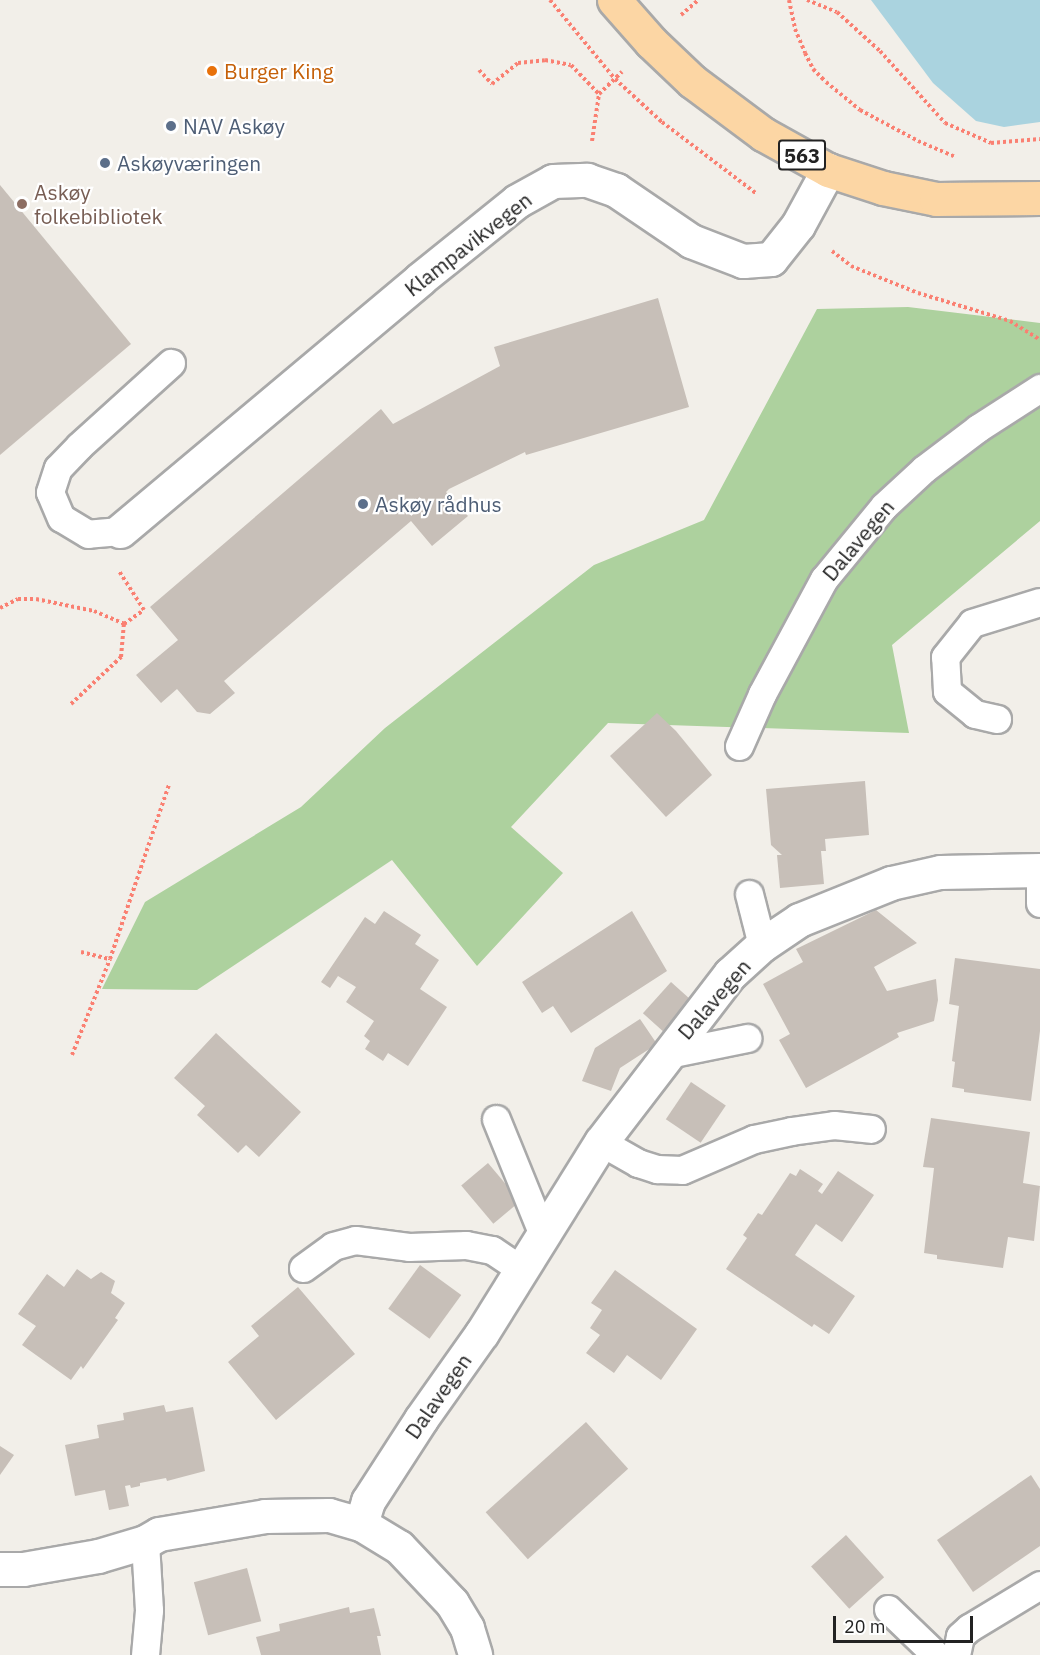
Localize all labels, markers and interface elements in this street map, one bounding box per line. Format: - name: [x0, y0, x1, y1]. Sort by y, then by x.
- place label: Burger King: [224, 58, 334, 84]
- marker: Burger King: [205, 64, 219, 78]
- place label: NAV Askøy: [183, 113, 285, 139]
- marker: NAV Askøy: [164, 119, 178, 133]
- road number: 563: [778, 138, 826, 172]
- place label: Askøyværingen: [117, 150, 261, 176]
- marker: Askøyværingen: [98, 156, 112, 170]
- place label: Askøy folkebibliotek: [34, 179, 163, 229]
- street label: Klampavikvegen: [399, 187, 537, 301]
- marker: Askøy folkebibliotek: [15, 197, 29, 211]
- place label: Askøy rådhus: [375, 491, 502, 517]
- street label: Dalavegen: [817, 494, 899, 586]
- marker: Askøy rådhus: [356, 497, 370, 511]
- street label: Dalavegen: [672, 954, 756, 1044]
- street label: Dalavegen: [400, 1349, 476, 1443]
- scale bar: [836, 1604, 976, 1642]
- text: 20 m: [844, 1615, 886, 1638]

